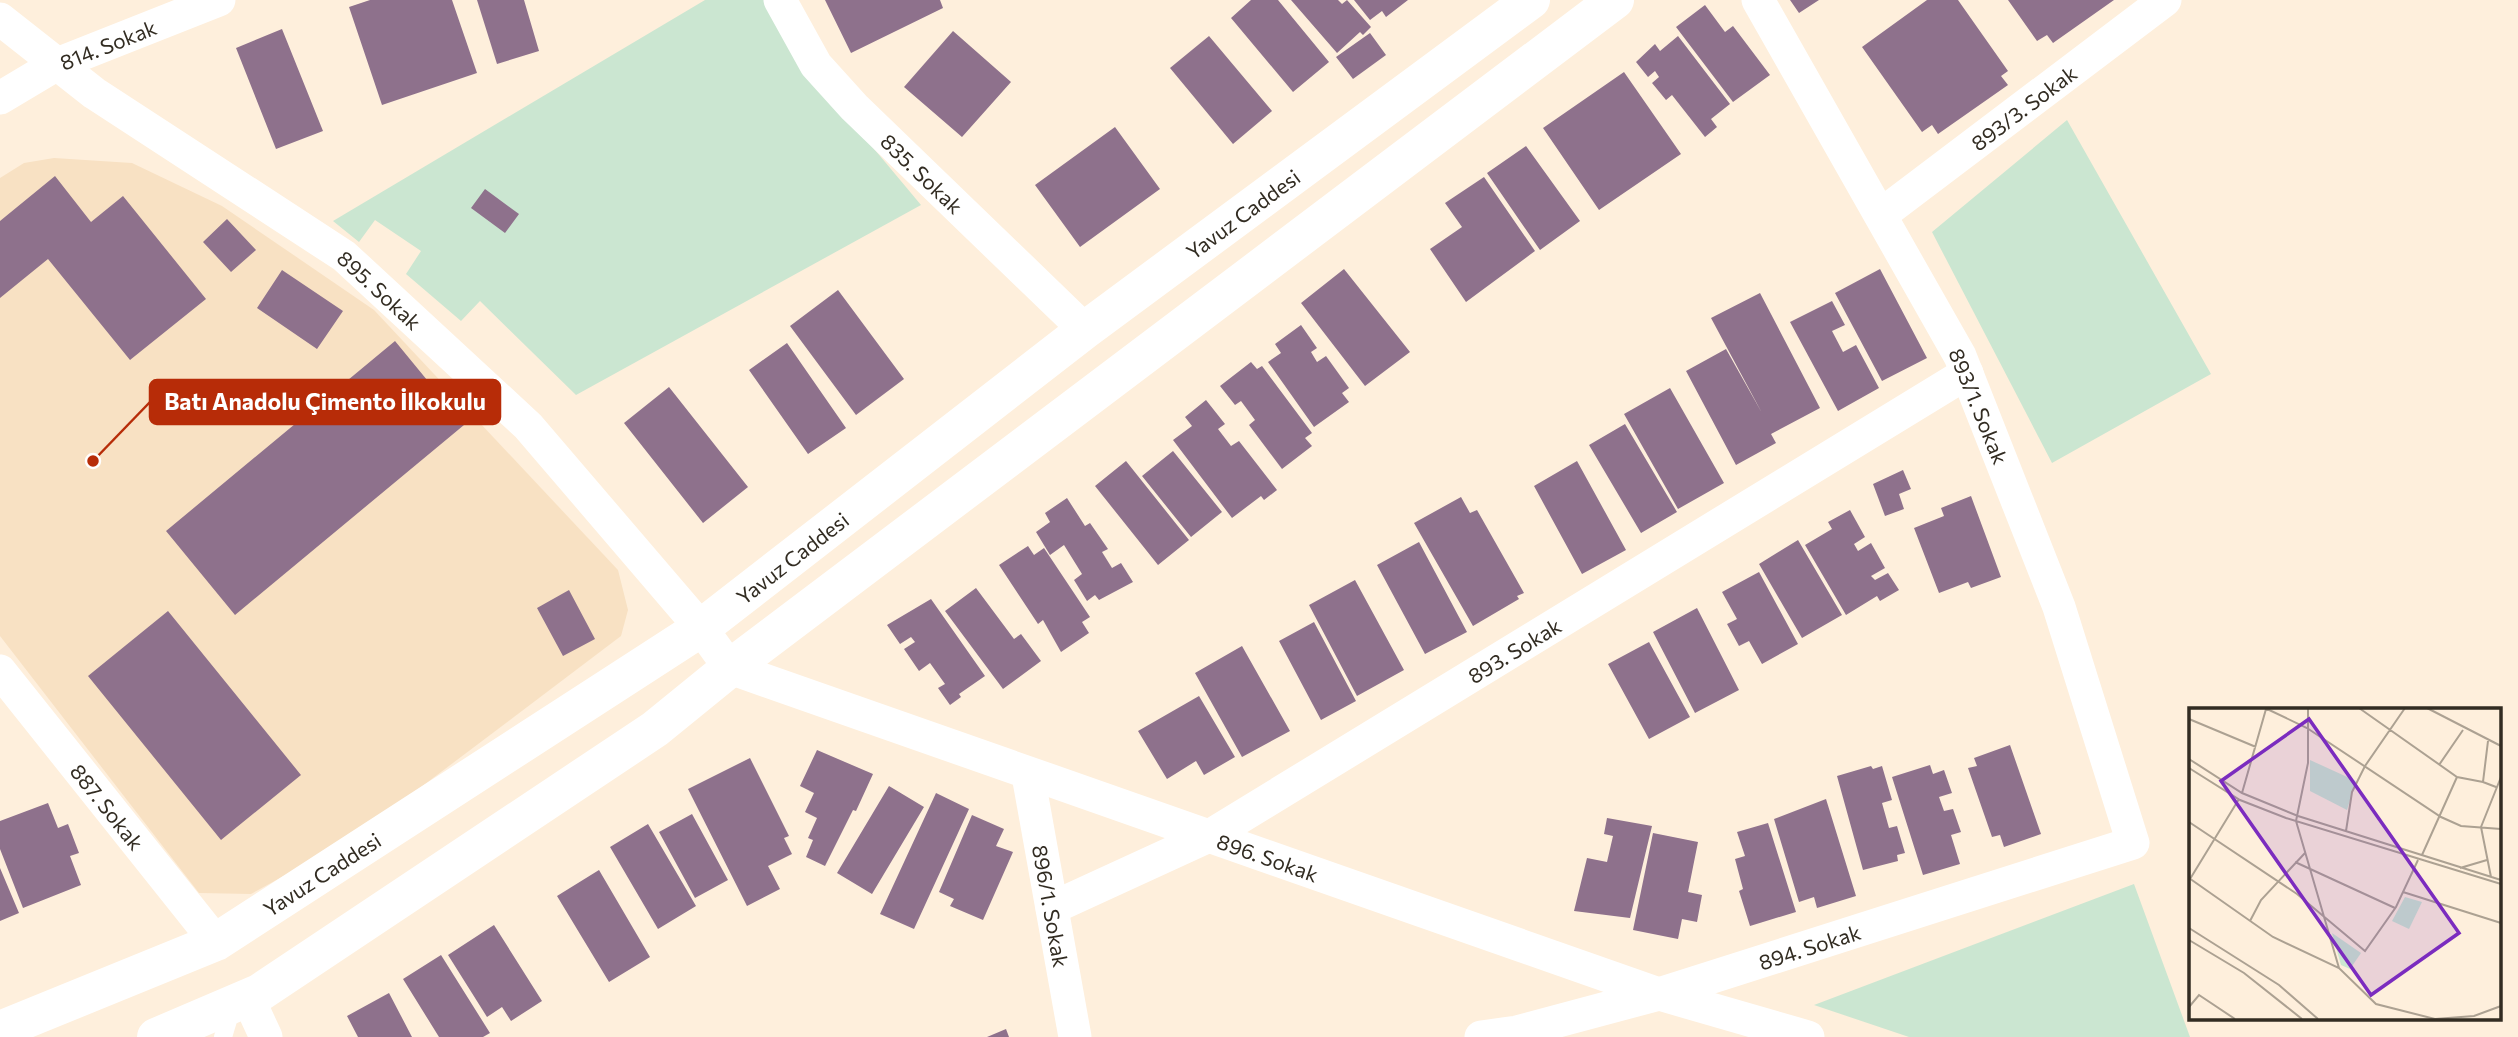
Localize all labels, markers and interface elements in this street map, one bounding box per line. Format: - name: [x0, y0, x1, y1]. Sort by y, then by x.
- street label: 814. Sokak: [56, 14, 160, 74]
- street label: 893/3. Sokak: [1966, 59, 2081, 155]
- street label: 835. Sokak: [876, 128, 968, 218]
- street label: Yavuz Caddesi: [1181, 163, 1304, 264]
- street label: 895. Sokak: [333, 244, 427, 334]
- street label: 893/1. Sokak: [1944, 344, 2014, 468]
- callout: Batı Anadolu Çimento İlkokulu: [150, 380, 500, 424]
- text: Batı Anadolu Çimento İlkokulu: [164, 387, 486, 415]
- street label: Yavuz Caddesi: [731, 506, 853, 609]
- street label: 893. Sokak: [1463, 612, 1565, 688]
- inset map: [2189, 708, 2500, 1020]
- street label: 887. Sokak: [66, 758, 150, 854]
- street label: Yavuz Caddesi: [258, 826, 385, 921]
- street label: 896. Sokak: [1214, 827, 1322, 886]
- street label: 896/1. Sokak: [1028, 843, 1075, 969]
- street label: 894. Sokak: [1755, 918, 1863, 974]

